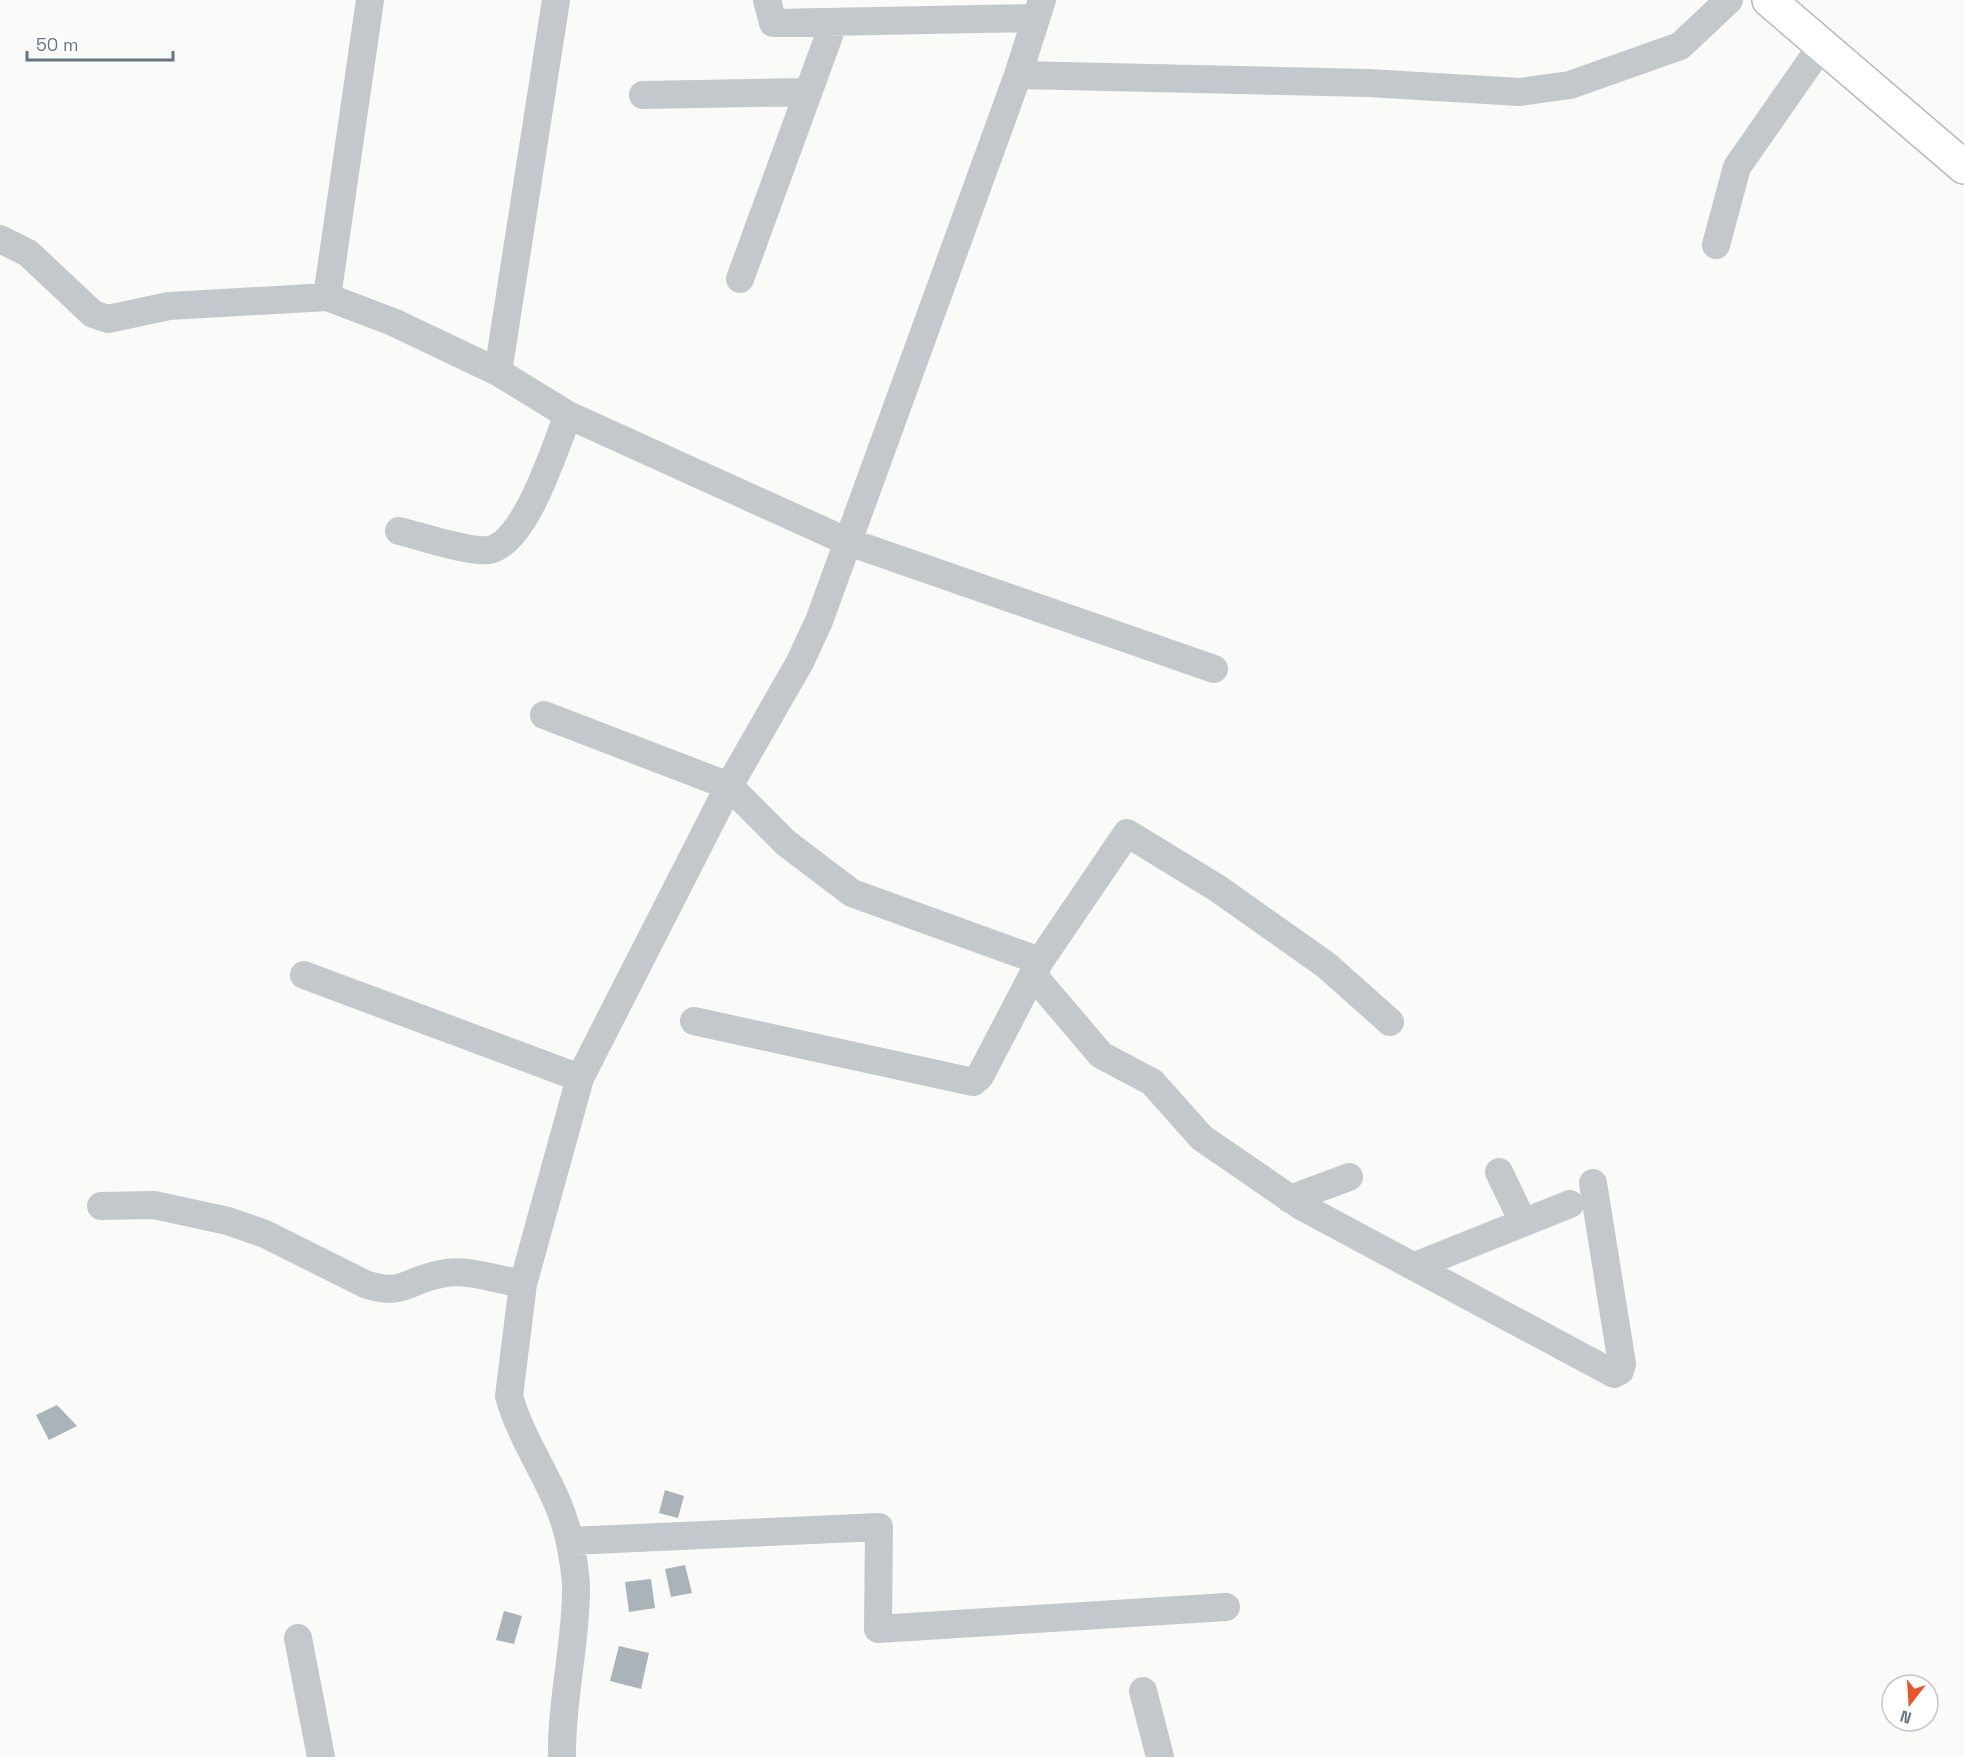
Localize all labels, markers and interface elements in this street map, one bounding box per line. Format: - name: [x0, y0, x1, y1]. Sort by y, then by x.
- scale bar: [27, 24, 172, 62]
- text: 50 m: [36, 33, 78, 56]
- north arrow: [1880, 1673, 1940, 1733]
- text: N: [1898, 1705, 1914, 1728]

